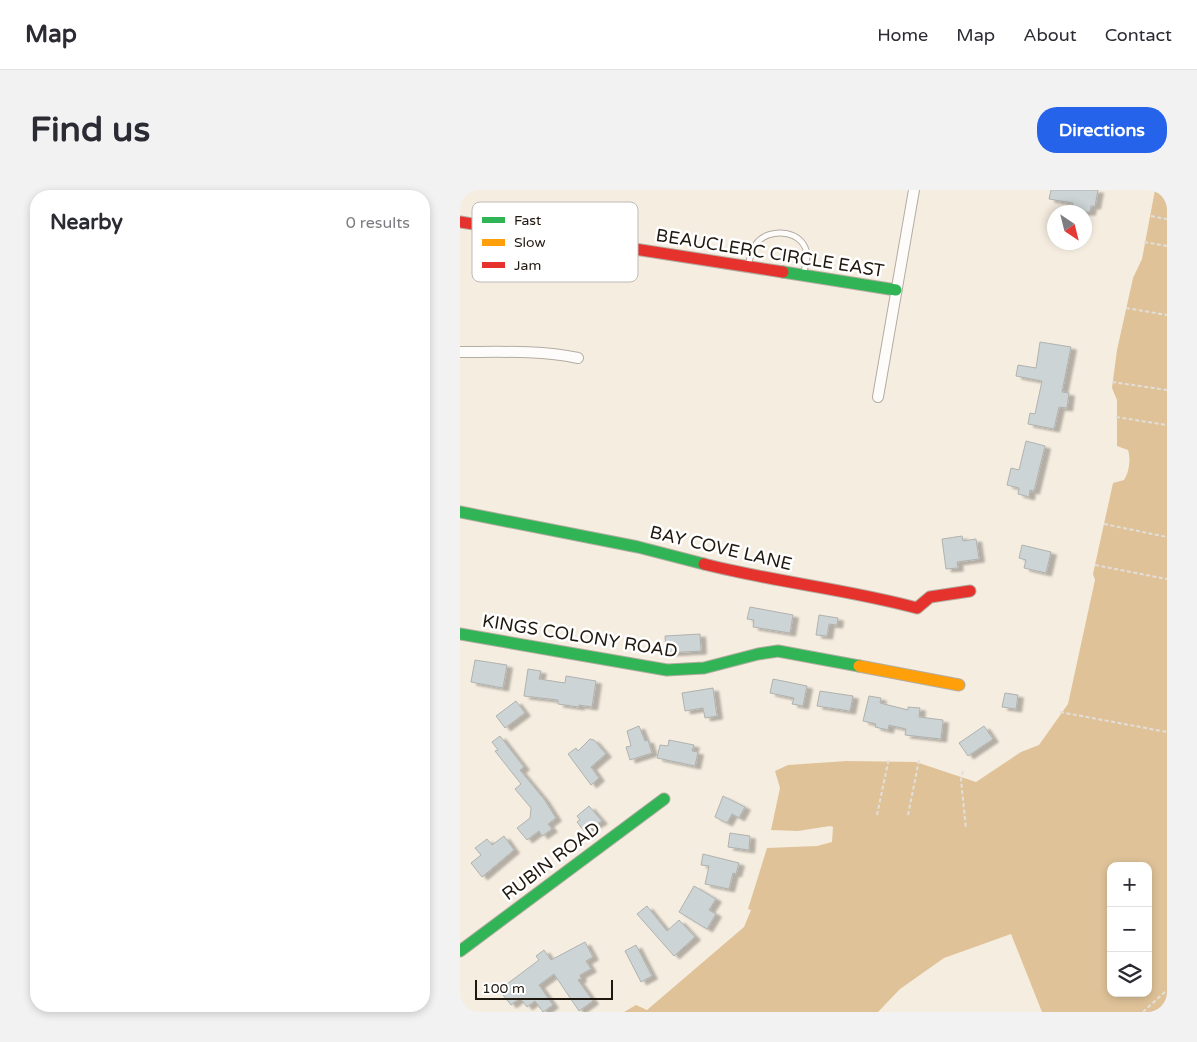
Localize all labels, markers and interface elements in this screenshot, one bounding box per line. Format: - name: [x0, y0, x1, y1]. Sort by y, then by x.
- text: Map: [25, 20, 77, 49]
- text: Home: [877, 24, 928, 46]
- text: Map: [956, 24, 995, 46]
- text: About: [1023, 24, 1077, 46]
- text: Contact: [1105, 24, 1172, 46]
- button: Directions: [1037, 107, 1167, 153]
- text: Find us: [30, 109, 150, 151]
- legend: [472, 202, 638, 282]
- north arrow: [1047, 205, 1092, 250]
- text: Nearby: [50, 210, 123, 235]
- text: Fast: [514, 212, 542, 229]
- text: 0 results: [346, 213, 410, 233]
- street label: BEAUCLERC CIRCLE EAST: [654, 224, 886, 282]
- text: Slow: [514, 234, 546, 251]
- text: Jam: [514, 257, 541, 274]
- street label: BAY COVE LANE: [648, 521, 794, 575]
- street label: KINGS COLONY ROAD: [481, 610, 679, 662]
- street label: RUBIN ROAD: [498, 817, 604, 905]
- map controls: [1107, 862, 1152, 997]
- button: +: [1107, 862, 1152, 907]
- button: −: [1107, 907, 1152, 952]
- button: layers: [1107, 952, 1152, 997]
- scale bar: [475, 977, 612, 1000]
- text: 100 m: [482, 980, 525, 997]

